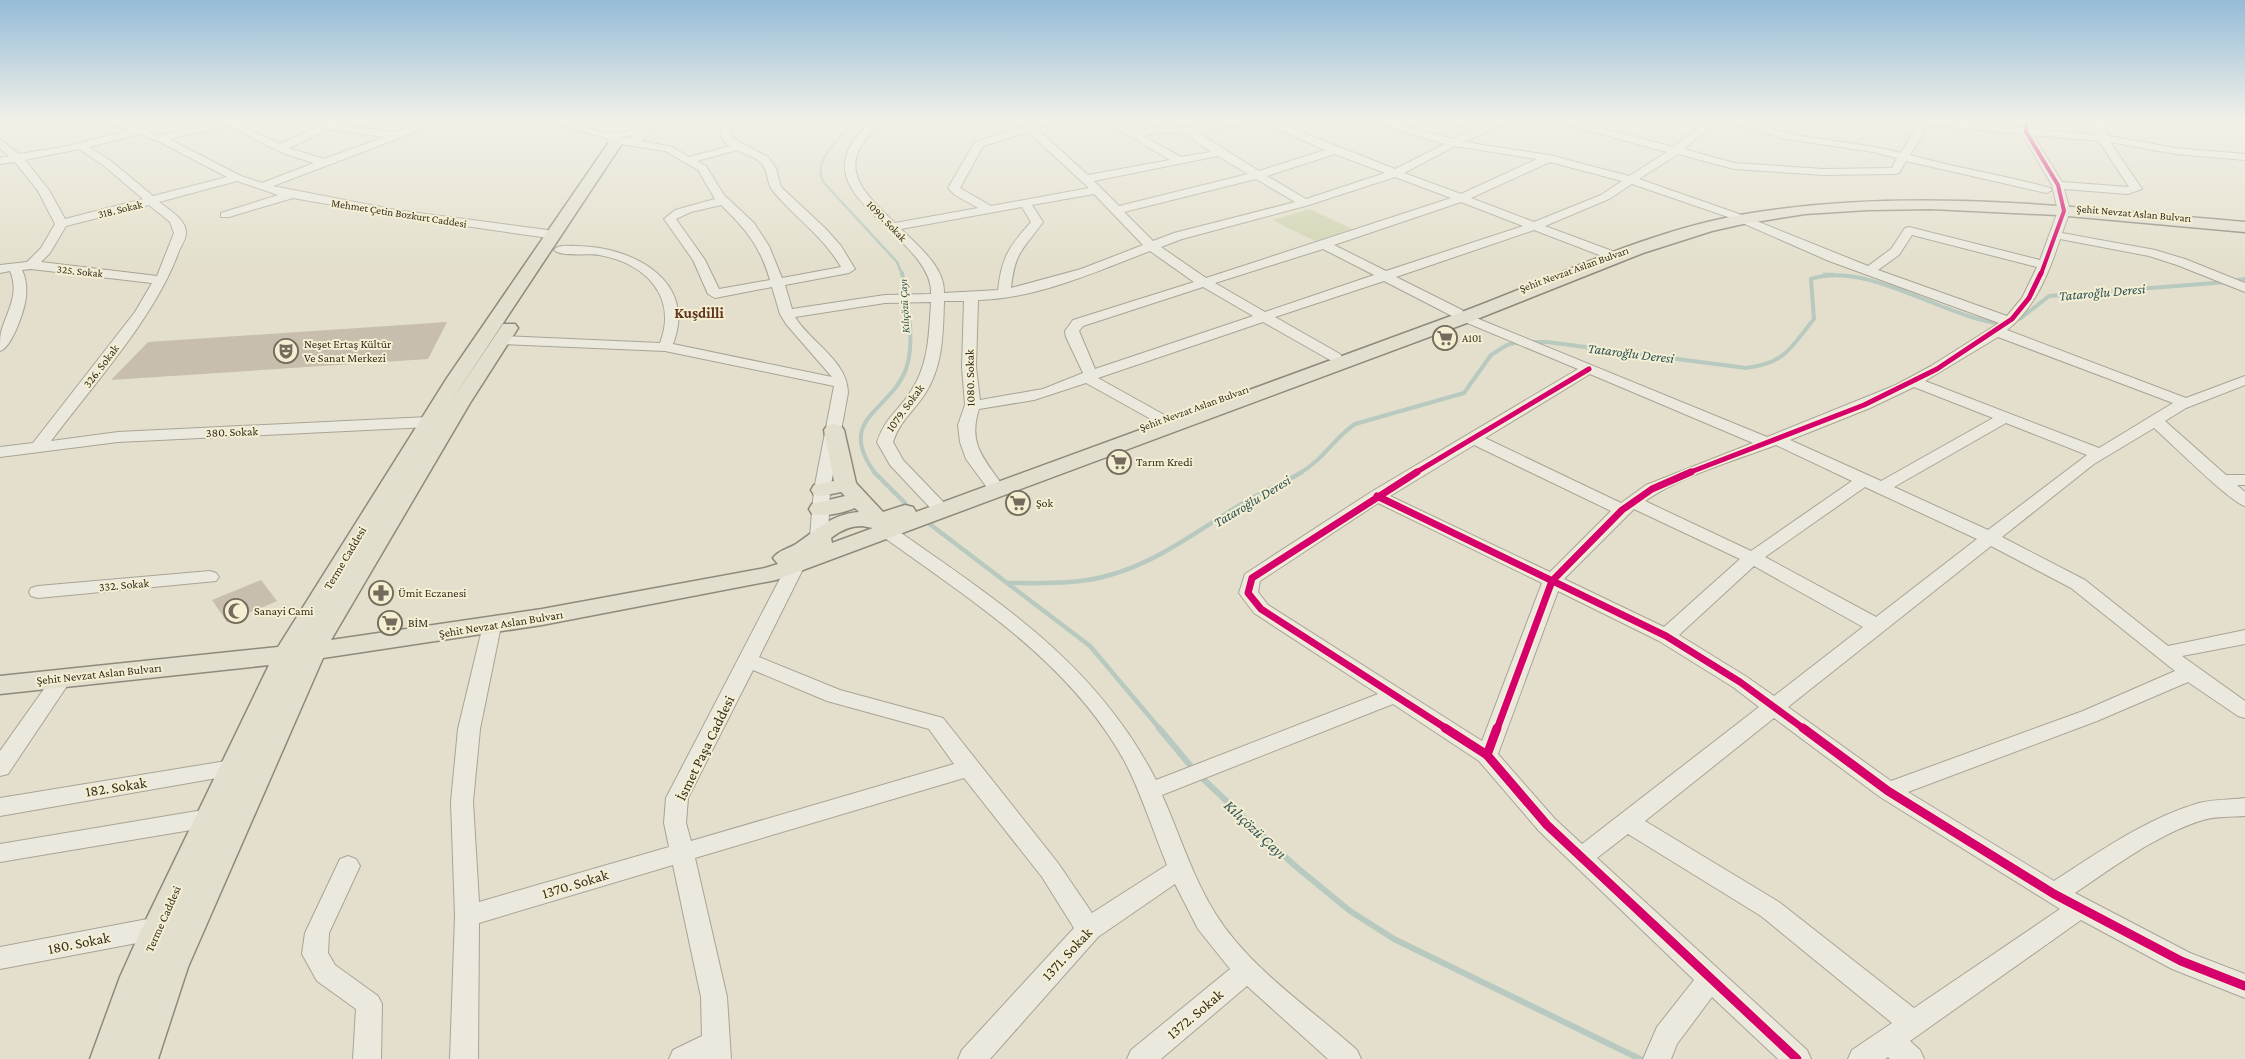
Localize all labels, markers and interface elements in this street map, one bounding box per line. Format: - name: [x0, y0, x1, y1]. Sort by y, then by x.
- street label: Mehmet Çetin Bozkurt Caddesi: [330, 196, 468, 231]
- street label: 318. Sokak: [97, 198, 144, 220]
- street label: 1090. Sokak: [865, 198, 910, 244]
- street label: Şehit Nevzat Aslan Bulvarı: [2076, 202, 2192, 225]
- street label: Şehit Nevzat Aslan Bulvarı: [1518, 244, 1631, 295]
- street label: 325. Sokak: [56, 263, 104, 279]
- water label: Kılıçözü Çayı: [897, 279, 912, 333]
- water label: Tataroğlu Deresi: [2058, 280, 2146, 304]
- district label: Kuşdilli: [674, 305, 724, 321]
- supermarket icon: A101: [1432, 325, 1458, 351]
- place label: A101: [1462, 332, 1482, 344]
- place label: Neşet Ertaş Kültür Ve Sanat Merkezi: [304, 337, 392, 365]
- theatre icon: Neşet Ertaş Kültür Ve Sanat Merkezi: [273, 338, 299, 364]
- water label: Tataroğlu Deresi: [1587, 340, 1675, 366]
- street label: 326. Sokak: [80, 341, 122, 391]
- street label: 1080. Sokak: [962, 349, 977, 407]
- street label: 1079. Sokak: [883, 381, 927, 434]
- street label: Şehit Nevzat Aslan Bulvarı: [1138, 383, 1251, 434]
- street label: 380. Sokak: [206, 424, 259, 440]
- supermarket icon: Tarım Kredi: [1106, 449, 1132, 475]
- place label: Tarım Kredi: [1136, 455, 1193, 469]
- water label: Tataroğlu Deresi: [1211, 472, 1294, 530]
- supermarket icon: Şok: [1005, 490, 1031, 516]
- place label: Şok: [1036, 496, 1054, 510]
- street label: Terme Caddesi: [321, 524, 369, 592]
- street label: 332. Sokak: [98, 576, 150, 594]
- pharmacy icon: Ümit Eczanesi: [368, 580, 394, 606]
- place label: Ümit Eczanesi: [398, 586, 467, 600]
- mosque icon: Sanayi Cami: [223, 598, 249, 624]
- place label: Sanayi Cami: [254, 604, 313, 618]
- street label: Şehit Nevzat Aslan Bulvarı: [438, 607, 564, 641]
- supermarket icon: BİM: [377, 610, 403, 636]
- place label: BİM: [408, 616, 428, 630]
- street label: Şehit Nevzat Aslan Bulvarı: [36, 660, 162, 688]
- street label: İsmet Paşa Caddesi: [673, 693, 738, 803]
- street label: 182. Sokak: [84, 774, 149, 800]
- water label: Kılıçözü Çayı: [1220, 796, 1290, 863]
- street label: 1370. Sokak: [540, 866, 611, 902]
- street label: Terme Caddesi: [142, 884, 184, 954]
- street label: 1371. Sokak: [1039, 924, 1096, 983]
- street label: 180. Sokak: [47, 929, 112, 957]
- street label: 1372. Sokak: [1164, 986, 1227, 1042]

